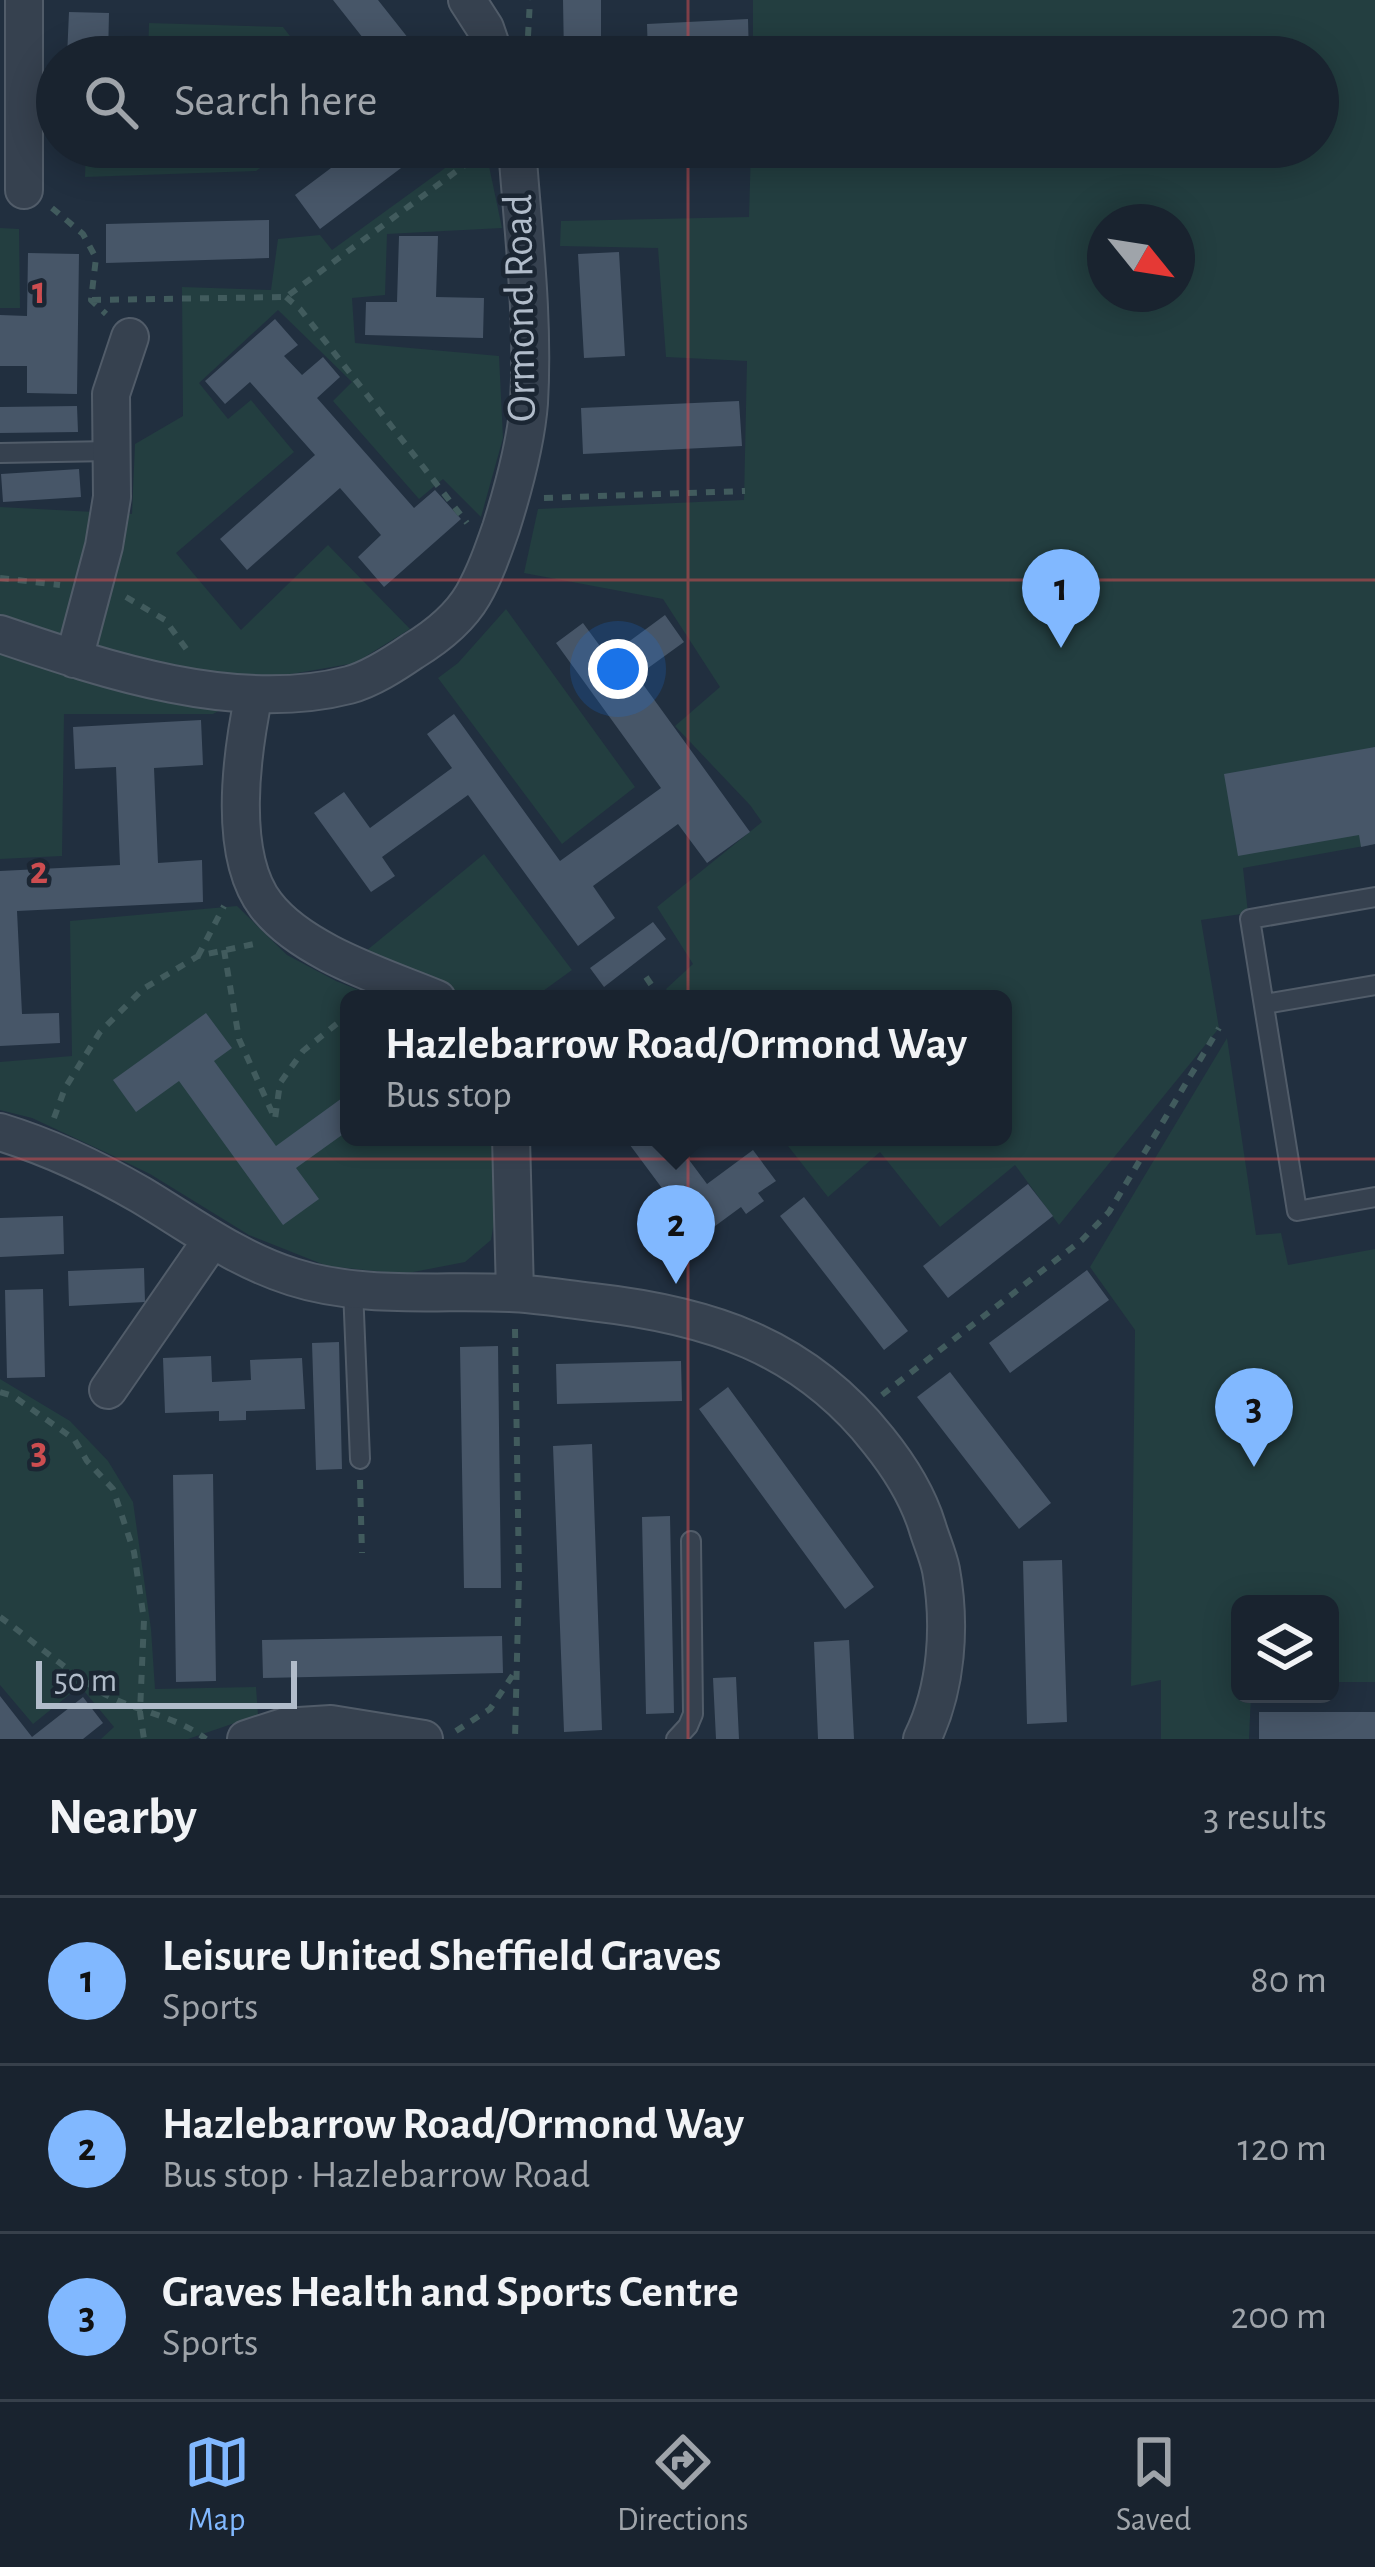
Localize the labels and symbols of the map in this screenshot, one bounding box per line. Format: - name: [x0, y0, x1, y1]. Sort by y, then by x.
- street label: Ormond Road: [497, 194, 543, 422]
- north arrow: [1087, 204, 1195, 312]
- text: 1: [32, 272, 46, 311]
- pin: 1: [1022, 549, 1100, 648]
- your location: [588, 639, 648, 699]
- text: 2: [30, 852, 48, 891]
- pin: 2: [637, 1185, 715, 1284]
- pin: 3: [1215, 1368, 1293, 1467]
- text: 3: [31, 1432, 47, 1471]
- scale bar: [36, 1655, 297, 1708]

